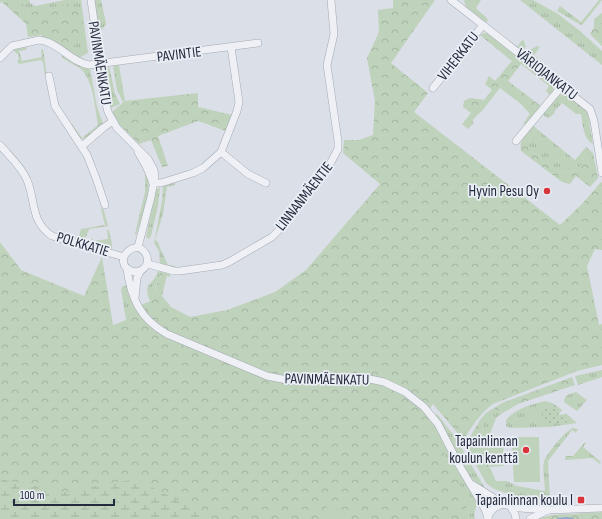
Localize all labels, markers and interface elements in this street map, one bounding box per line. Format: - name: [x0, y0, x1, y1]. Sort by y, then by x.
- street label: PAVINMÄENKATU: [83, 20, 116, 106]
- street label: VIHERKATU: [433, 28, 483, 84]
- street label: PAVINTIE: [156, 42, 202, 67]
- street label: VÄRIOJANKATU: [512, 44, 581, 104]
- street label: LINNANMÄENTIE: [272, 158, 337, 235]
- place label: Hyvin Pesu Oy: [469, 182, 539, 201]
- marker: Hyvin Pesu Oy: [542, 186, 552, 196]
- street label: POLKKATIE: [54, 228, 111, 261]
- street label: PAVINMÄENKATU: [284, 369, 370, 390]
- place label: Tapainlinnan koulun kenttä: [449, 432, 518, 468]
- marker: Tapainlinnan koulun kenttä: [521, 445, 531, 455]
- scale bar: [14, 481, 114, 507]
- text: 100 m: [20, 488, 45, 503]
- place label: Tapainlinnan koulu I: [475, 491, 573, 510]
- marker: Tapainlinnan koulu I: [576, 495, 586, 505]

